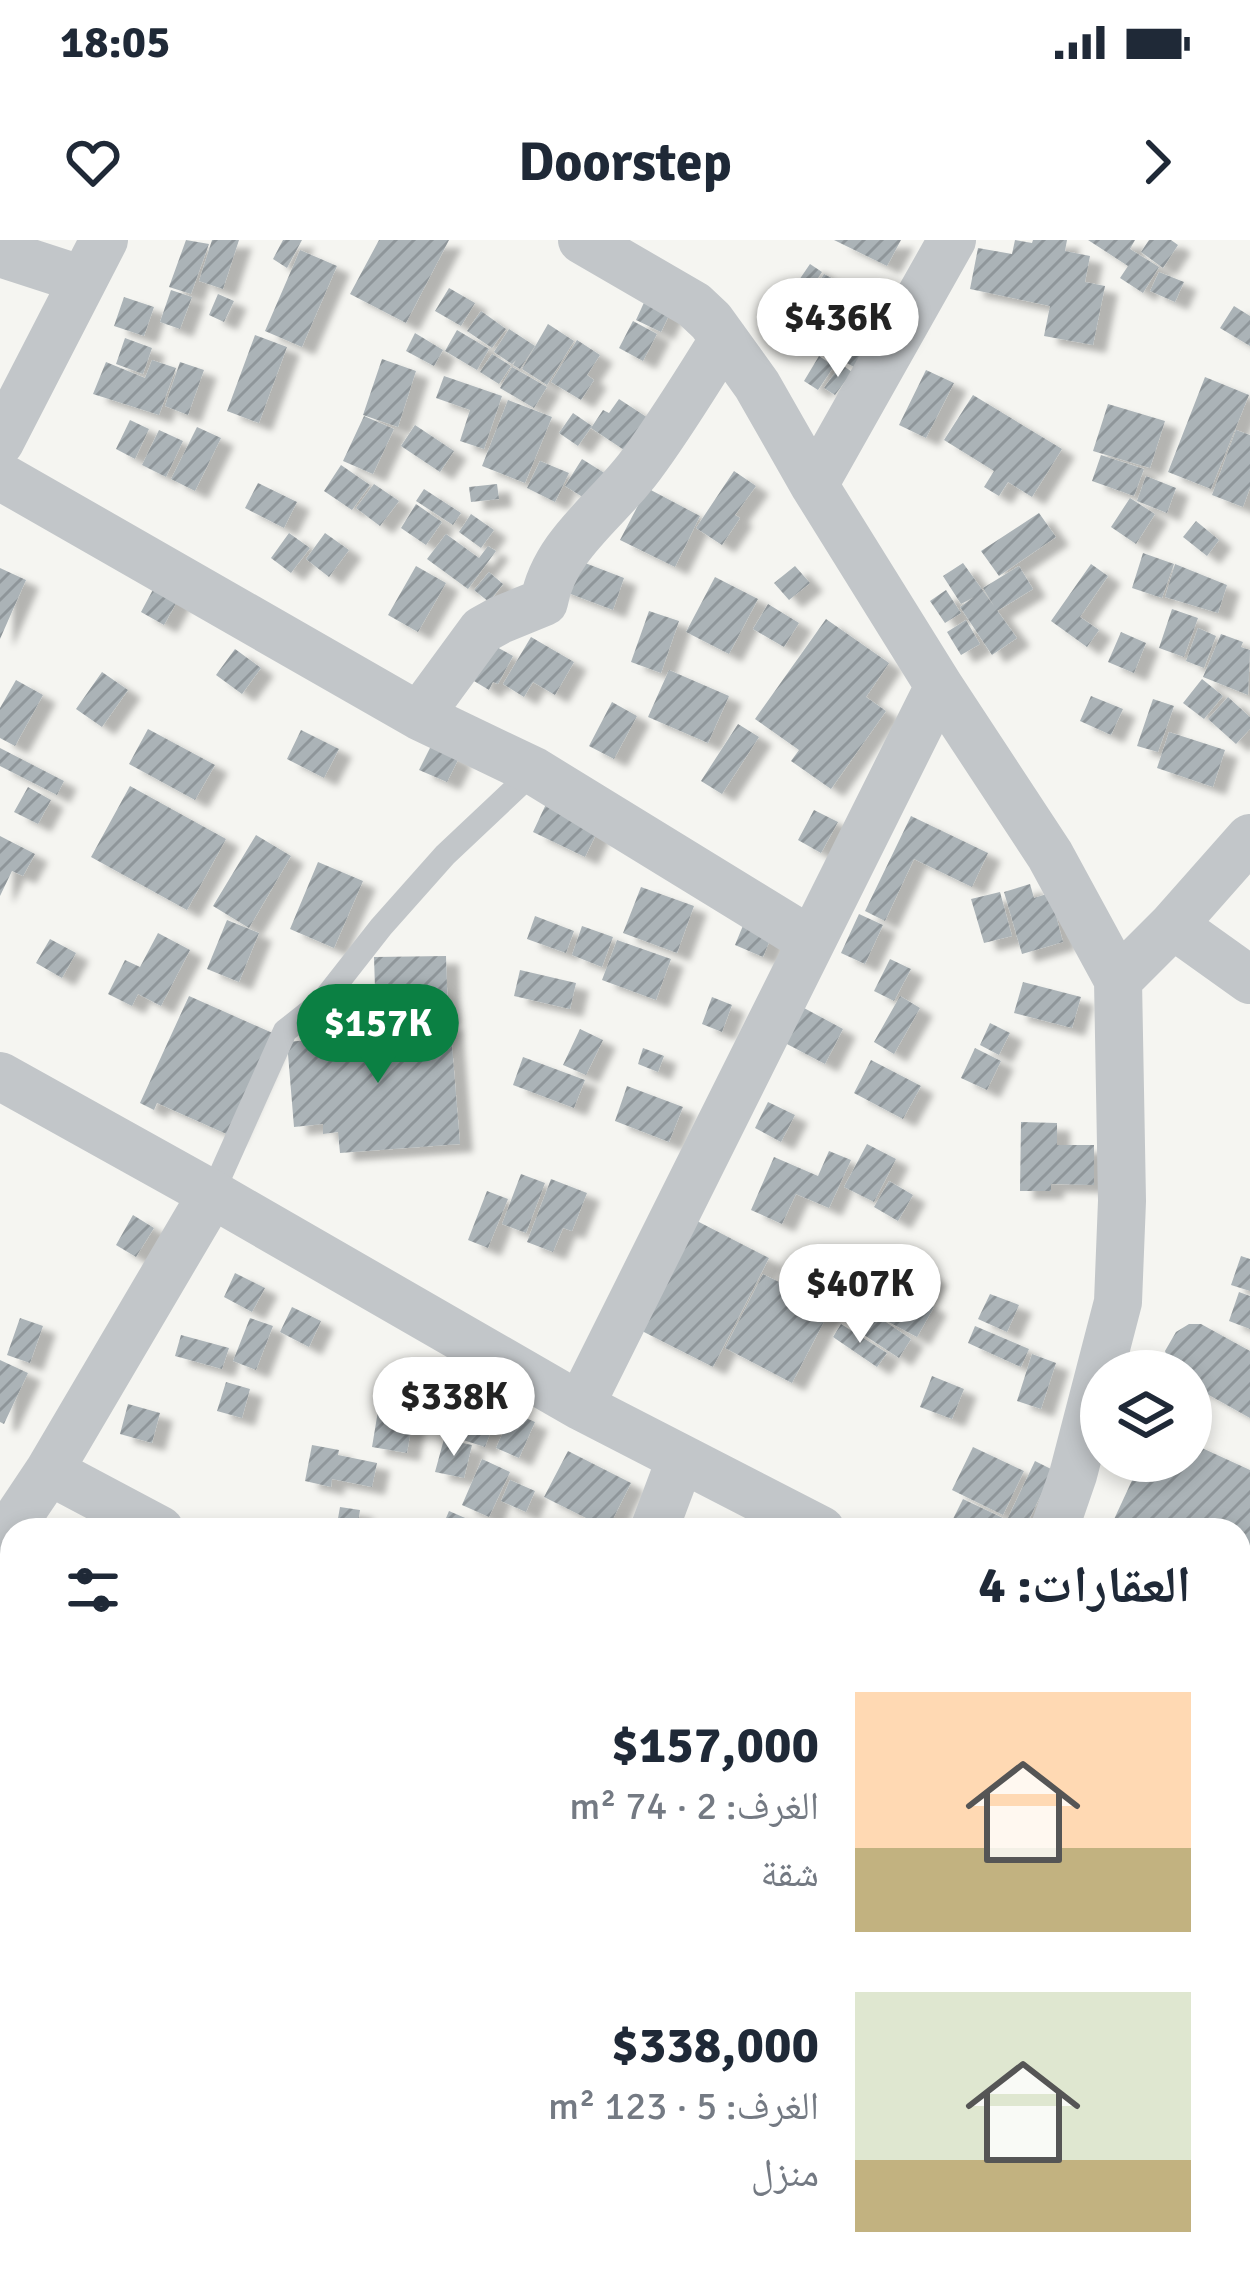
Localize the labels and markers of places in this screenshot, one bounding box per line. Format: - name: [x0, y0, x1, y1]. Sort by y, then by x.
- pin: $436K: [754, 278, 922, 380]
- pin: $157K: [294, 984, 462, 1086]
- pin: $407K: [776, 1244, 944, 1346]
- pin: $338K: [370, 1357, 538, 1459]

